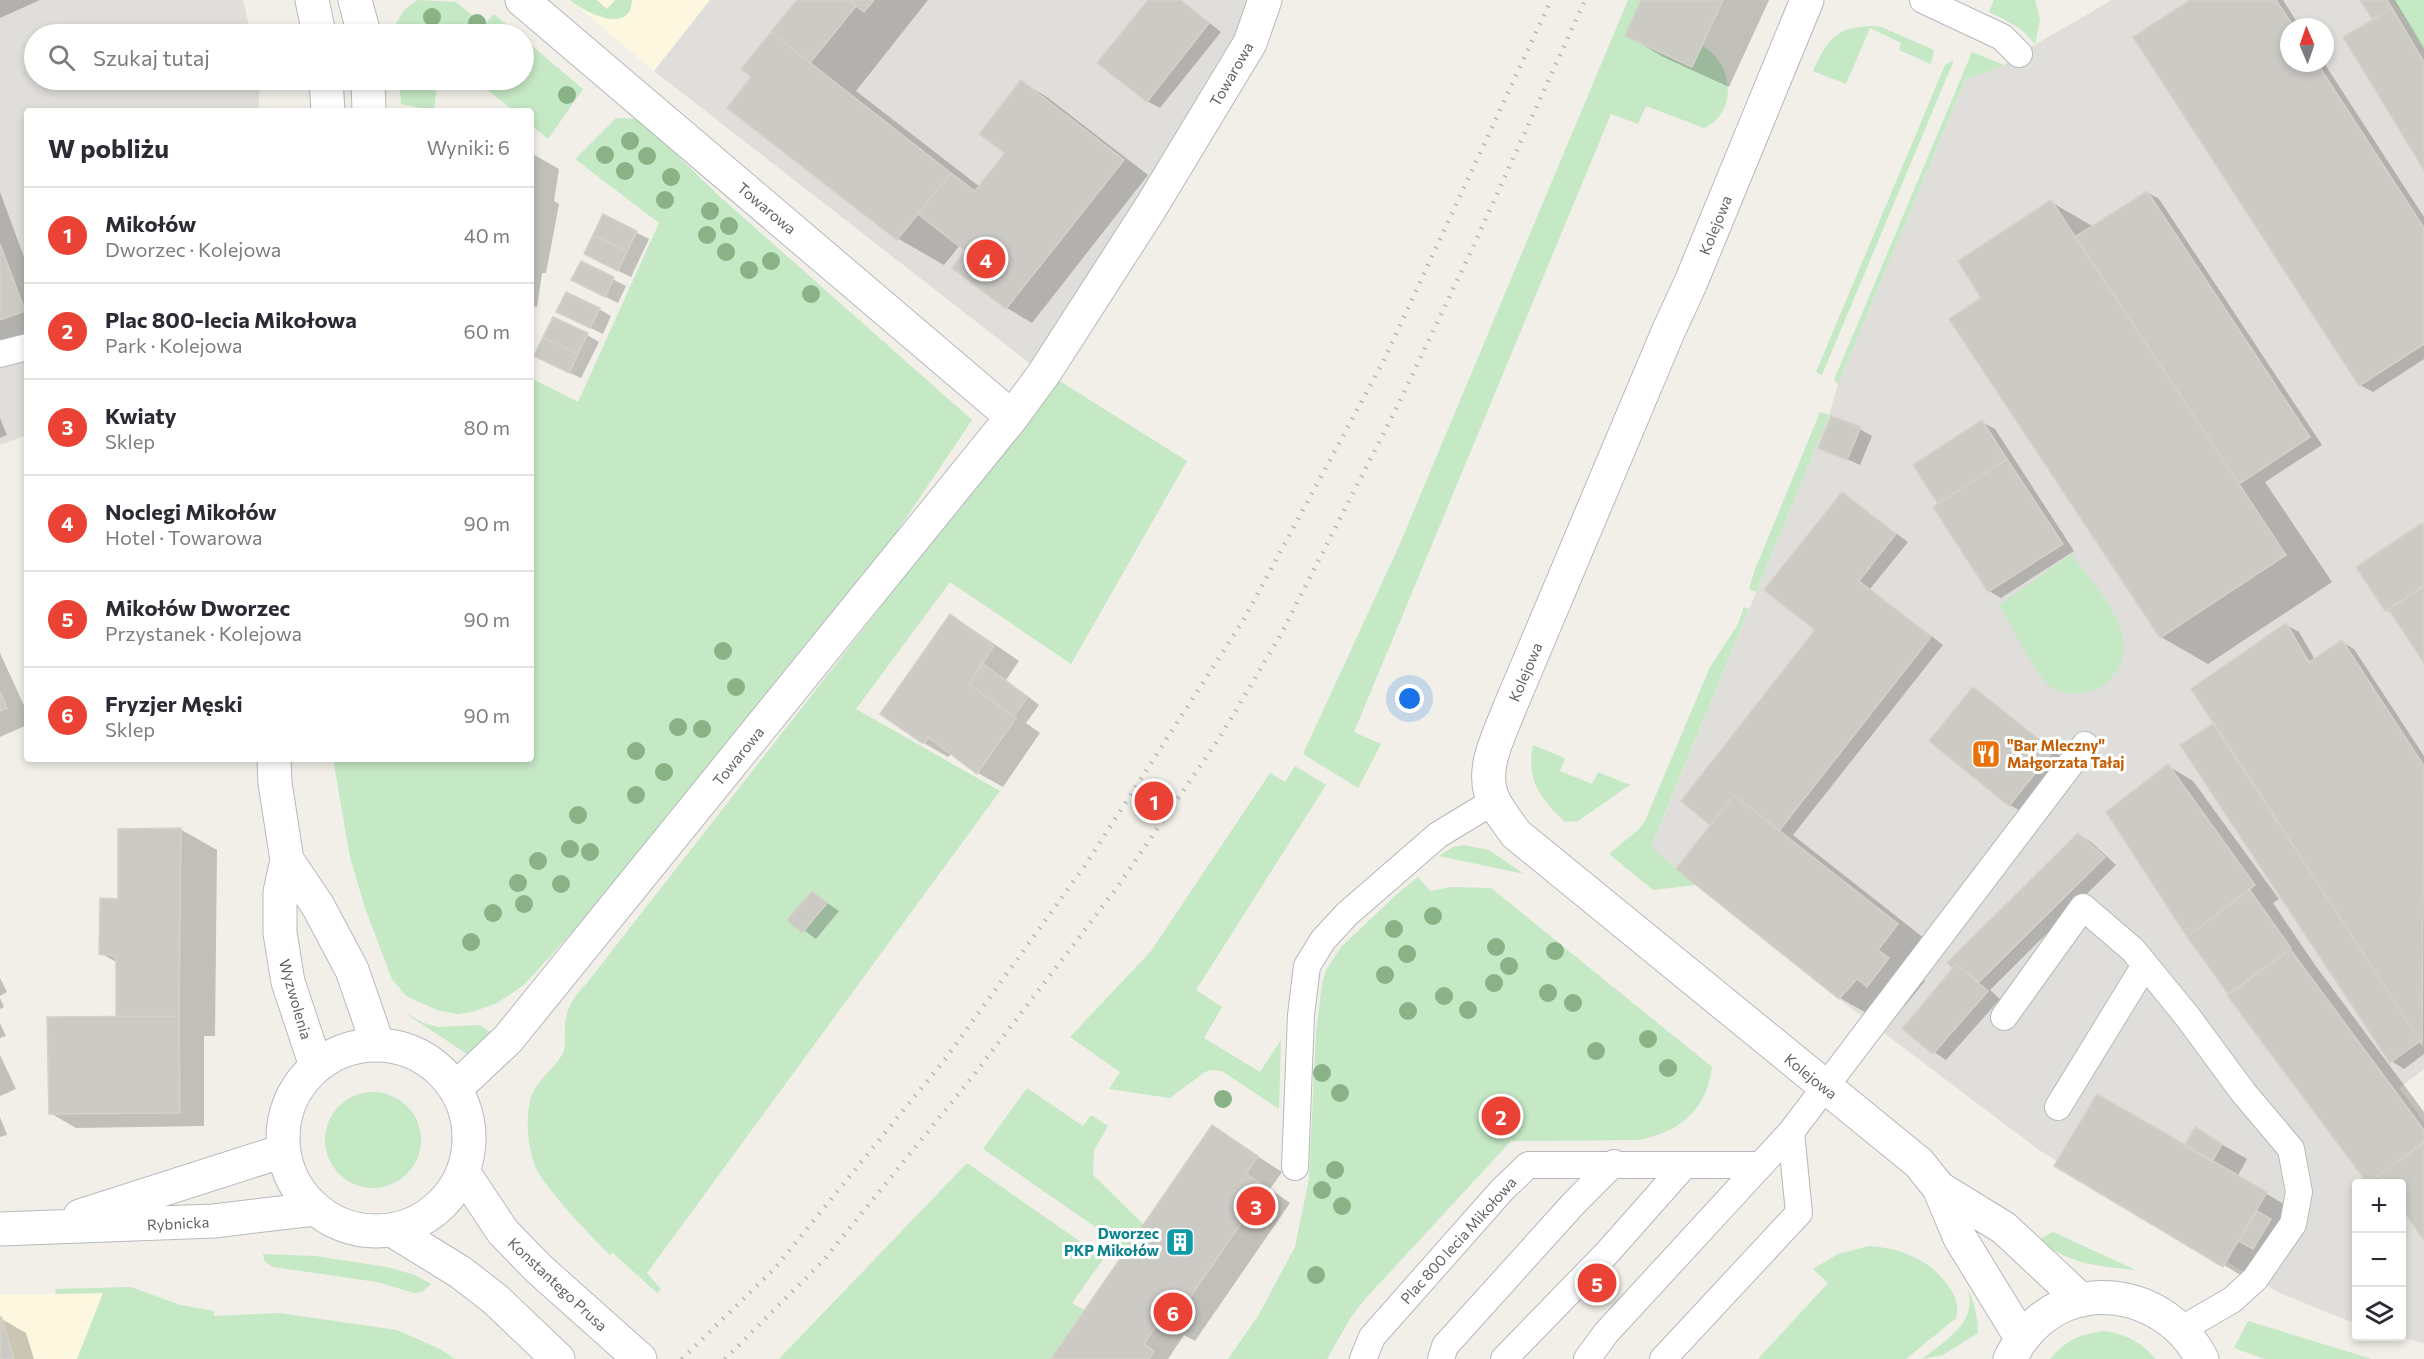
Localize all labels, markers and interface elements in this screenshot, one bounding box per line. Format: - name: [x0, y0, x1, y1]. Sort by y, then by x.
- north arrow: [2280, 18, 2334, 72]
- search box: [24, 24, 534, 90]
- street label: Towarowa: [1205, 39, 1257, 109]
- icon: search: [45, 41, 78, 74]
- text: Szukaj tutaj: [93, 44, 210, 71]
- text: W pobliżu: [48, 132, 169, 163]
- text: Wyniki: 6: [427, 135, 510, 159]
- street label: Towarowa: [734, 178, 800, 238]
- street label: Kolejowa: [1695, 193, 1735, 257]
- text: Mikołów: [105, 210, 196, 237]
- text: 1: [63, 223, 72, 247]
- text: 40 m: [464, 223, 510, 247]
- pin: 4: [966, 236, 1006, 282]
- text: Dworzec · Kolejowa: [105, 237, 281, 261]
- text: Plac 800-lecia Mikołowa: [105, 306, 357, 333]
- text: 2: [62, 319, 73, 343]
- text: 60 m: [464, 319, 510, 343]
- text: Park · Kolejowa: [105, 333, 242, 357]
- text: Kwiaty: [105, 402, 177, 429]
- text: 3: [62, 415, 73, 439]
- text: 80 m: [464, 415, 510, 439]
- text: Sklep: [105, 429, 155, 453]
- text: Noclegi Mikołów: [105, 498, 277, 525]
- text: 4: [61, 511, 74, 535]
- text: 90 m: [464, 511, 510, 535]
- text: Hotel · Towarowa: [105, 525, 263, 549]
- text: Mikołów Dworzec: [105, 594, 290, 621]
- text: 5: [62, 607, 73, 631]
- text: 90 m: [464, 607, 510, 631]
- text: Przystanek · Kolejowa: [105, 621, 302, 645]
- street label: Kolejowa: [1505, 640, 1545, 704]
- your location: [1395, 684, 1424, 713]
- text: Fryzjer Męski: [105, 690, 243, 717]
- text: 6: [61, 703, 74, 727]
- text: 90 m: [464, 703, 510, 727]
- text: Sklep: [105, 717, 155, 741]
- street label: Towarowa: [709, 723, 767, 789]
- place label: "Bar Mleczny" Małgorzata Tałaj: [2007, 736, 2124, 771]
- restaurant icon: "Bar Mleczny" Małgorzata Tałaj: [1970, 738, 2002, 770]
- pin: 1: [1134, 778, 1174, 824]
- street label: Wyzwolenia: [276, 957, 316, 1041]
- street label: Kolejowa: [1781, 1049, 1841, 1103]
- pin: 2: [1482, 1094, 1520, 1138]
- street label: Plac 800 lecia Mikołowa: [1396, 1173, 1520, 1307]
- map controls: [2352, 1179, 2406, 1341]
- button: +: [2352, 1179, 2406, 1233]
- pin: 3: [1236, 1184, 1276, 1228]
- street label: Rybnicka: [146, 1212, 210, 1234]
- place label: Dworzec PKP Mikołów: [1064, 1224, 1160, 1259]
- building icon: Dworzec PKP Mikołów: [1164, 1226, 1196, 1258]
- button: −: [2352, 1233, 2406, 1287]
- street label: Konstantego Prusa: [505, 1234, 611, 1334]
- pin: 5: [1578, 1260, 1616, 1306]
- button: layers: [2352, 1287, 2406, 1341]
- pin: 6: [1154, 1290, 1192, 1334]

